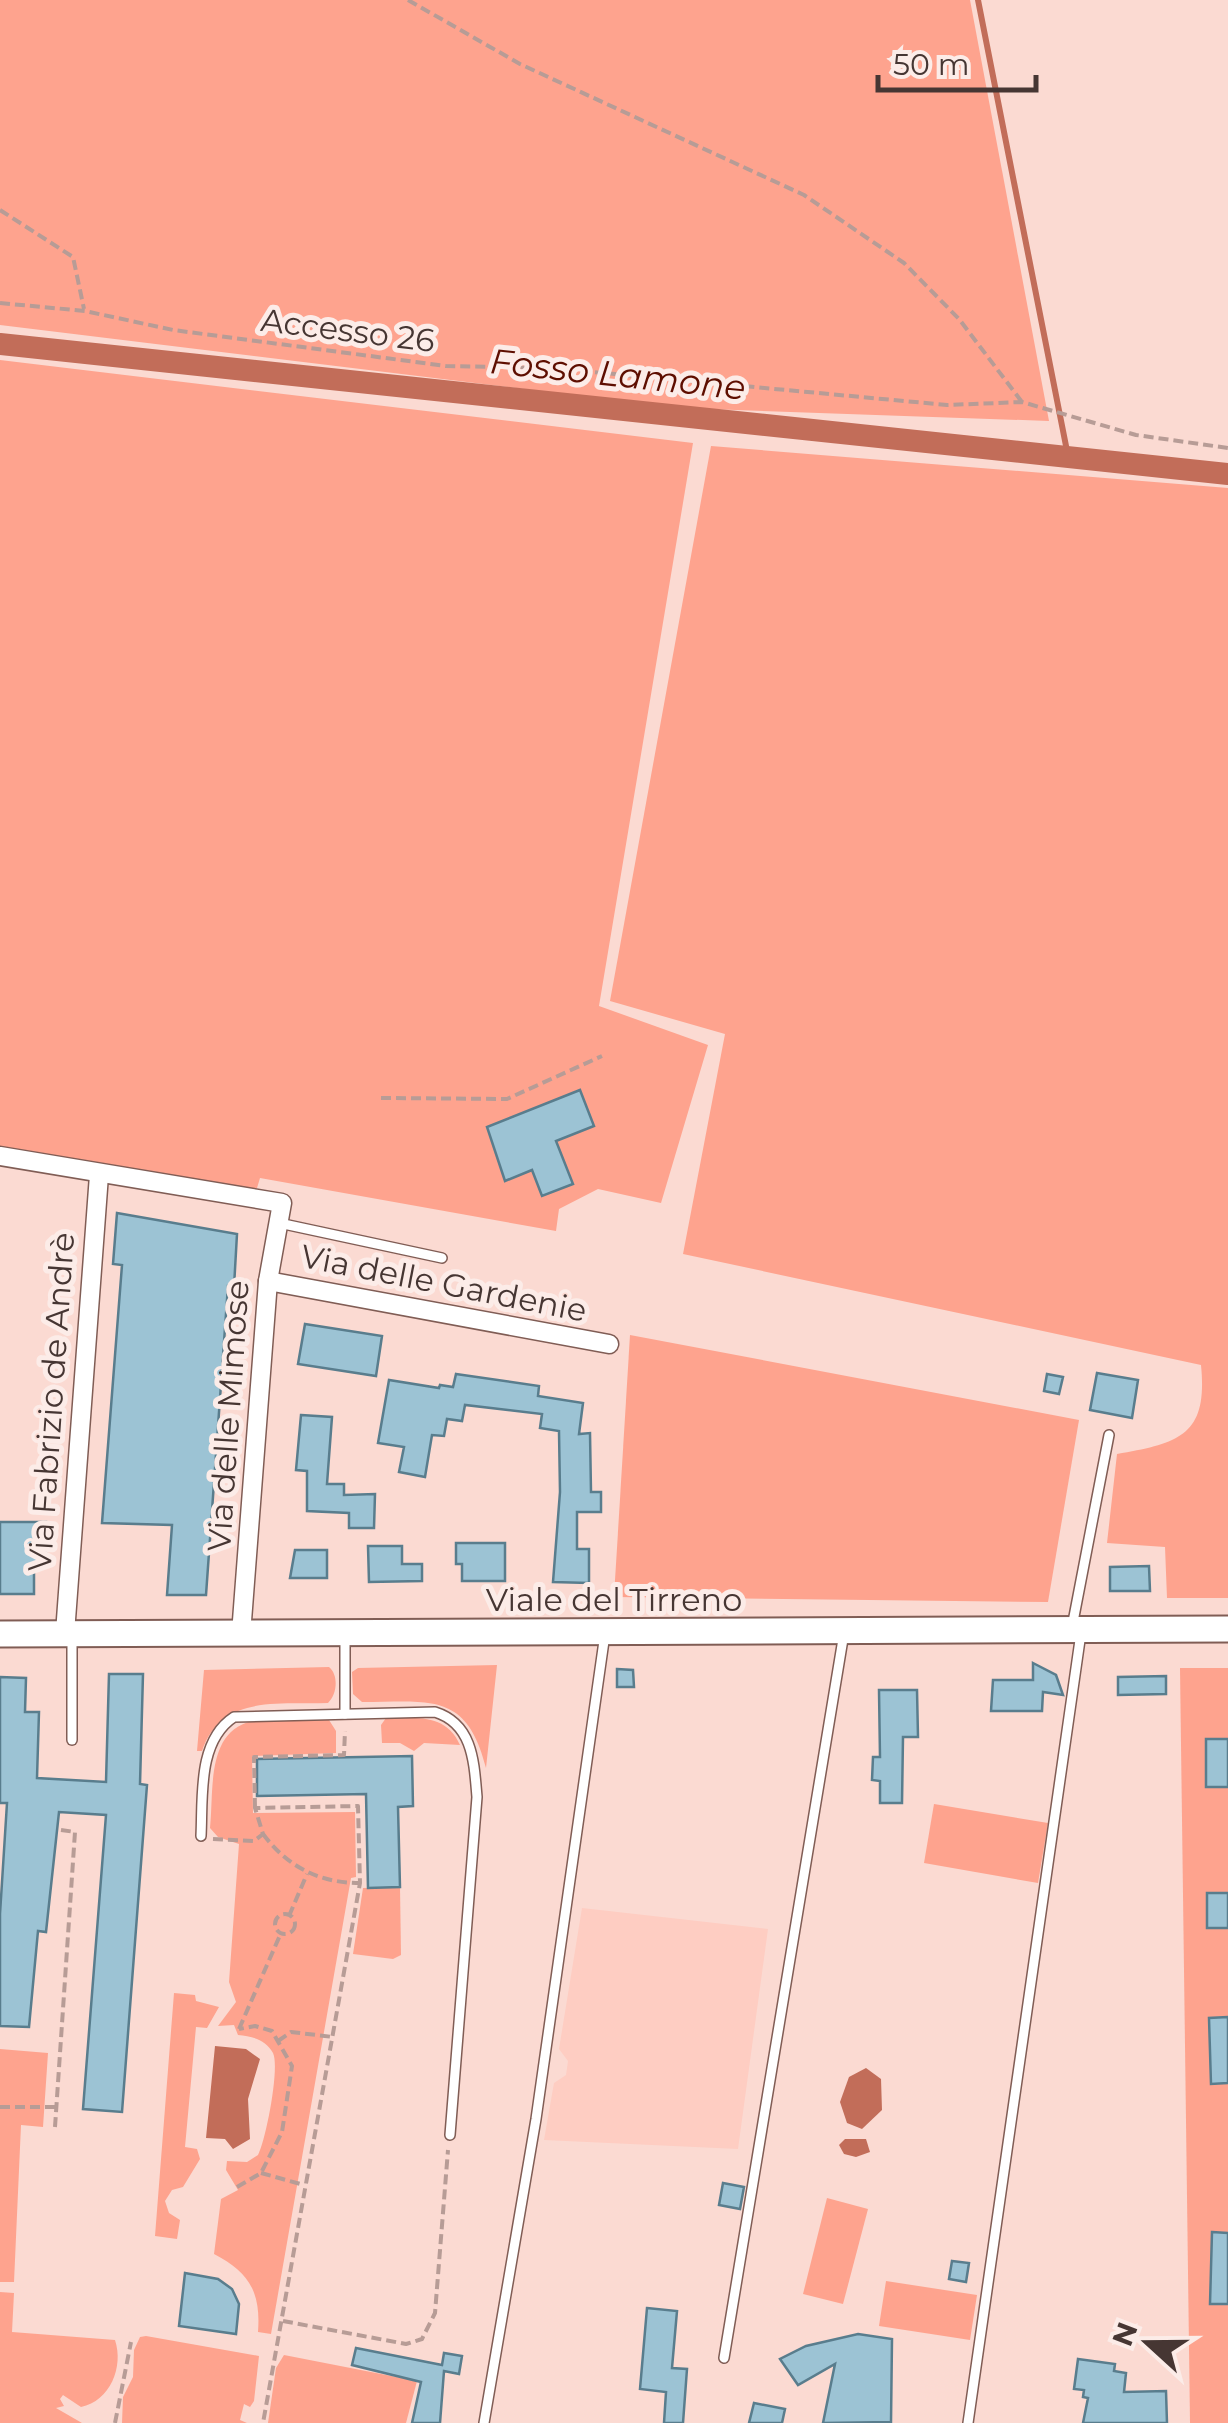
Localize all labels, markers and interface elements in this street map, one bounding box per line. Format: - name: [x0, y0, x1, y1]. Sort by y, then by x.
- scale bar: [878, 30, 1036, 92]
- text: 50 m: [893, 46, 970, 83]
- street label: Accesso 26: [259, 300, 437, 360]
- water label: Fosso Lamone: [488, 339, 748, 409]
- street label: Via Fabrizio de Andrè: [20, 1231, 82, 1573]
- street label: Via delle Gardenie: [298, 1236, 590, 1330]
- street label: Via delle Mimose: [199, 1279, 257, 1553]
- street label: Viale del Tirreno: [486, 1580, 742, 1619]
- north arrow: [1098, 2293, 1198, 2393]
- text: N: [1105, 2317, 1145, 2351]

